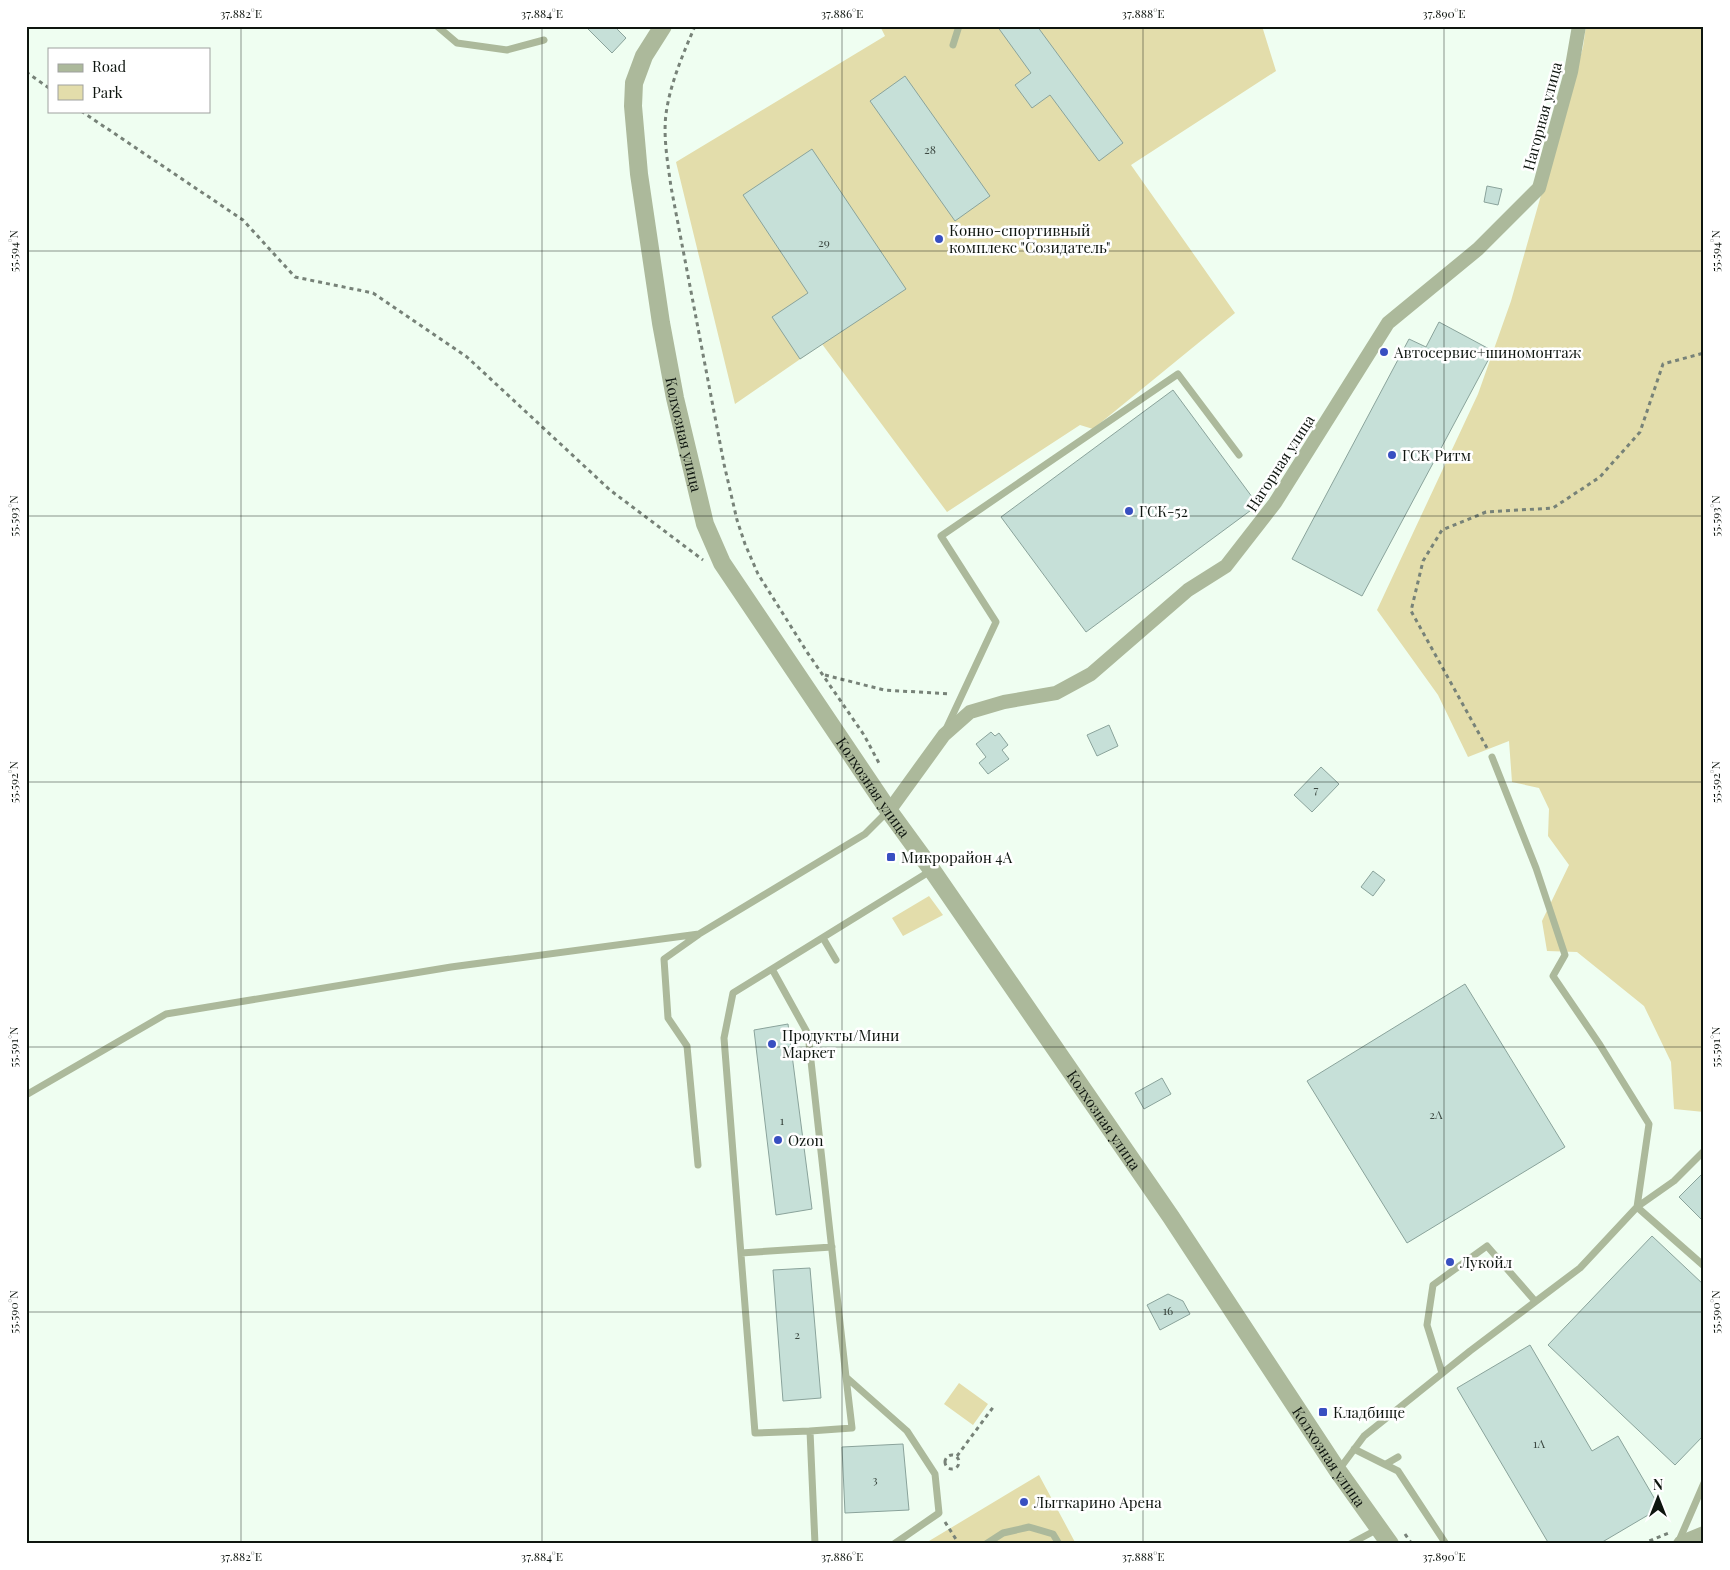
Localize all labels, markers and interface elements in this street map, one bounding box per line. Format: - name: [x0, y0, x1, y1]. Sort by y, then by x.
- text: 37.882°E: [220, 5, 262, 21]
- text: 37.884°E: [521, 5, 563, 21]
- text: 37.886°E: [821, 5, 863, 21]
- text: 37.888°E: [1122, 5, 1164, 21]
- text: 37.890°E: [1422, 5, 1466, 21]
- legend: [48, 48, 210, 112]
- text: Road: [92, 56, 126, 76]
- street label: Нагорная улица: [1518, 59, 1566, 172]
- text: Park: [92, 82, 124, 102]
- house number: 28: [924, 141, 936, 157]
- place label: Конно-спортивный комплекс "Созидатель": [949, 220, 1111, 257]
- text: 55.594°N: [5, 229, 21, 272]
- text: 55.594°N: [1707, 229, 1723, 272]
- marker: Конно-спортивный комплекс "Созидатель": [933, 233, 945, 245]
- house number: 29: [818, 234, 830, 250]
- place label: Автосервис+шиномонтаж: [1393, 342, 1582, 362]
- marker: Автосервис+шиномонтаж: [1378, 346, 1390, 358]
- street label: Колхозная улица: [661, 375, 707, 494]
- street label: Нагорная улица: [1241, 410, 1319, 515]
- place label: ГСК Ритм: [1402, 445, 1472, 465]
- marker: ГСК Ритм: [1386, 449, 1398, 461]
- text: 55.593°N: [5, 495, 21, 537]
- text: 55.593°N: [1707, 495, 1723, 537]
- place label: ГСК-52: [1139, 501, 1188, 521]
- marker: ГСК-52: [1123, 505, 1135, 517]
- street label: Колхозная улица: [832, 733, 915, 842]
- text: 55.592°N: [5, 760, 21, 803]
- text: 55.592°N: [1707, 760, 1723, 803]
- house number: 7: [1314, 781, 1319, 797]
- place label: Микрорайон 4А: [901, 847, 1013, 867]
- marker: Микрорайон 4А: [885, 851, 897, 863]
- place label: Продукты/Мини Маркет: [782, 1025, 900, 1062]
- text: 55.591°N: [5, 1026, 21, 1067]
- text: 55.591°N: [1707, 1026, 1723, 1067]
- marker: Продукты/Мини Маркет: [766, 1038, 778, 1050]
- street label: Колхозная улица: [1063, 1066, 1146, 1174]
- house number: 2А: [1429, 1106, 1443, 1122]
- house number: 1: [780, 1112, 785, 1128]
- place label: Ozon: [788, 1130, 823, 1150]
- marker: Ozon: [772, 1134, 784, 1146]
- place label: Лукойл: [1459, 1252, 1513, 1272]
- marker: Лукойл: [1444, 1256, 1456, 1268]
- text: 55.590°N: [5, 1290, 21, 1334]
- text: 55.590°N: [1707, 1290, 1723, 1334]
- house number: 16: [1163, 1302, 1173, 1318]
- house number: 2: [794, 1326, 800, 1342]
- street label: Колхозная улица: [1288, 1402, 1371, 1511]
- place label: Кладбище: [1333, 1402, 1405, 1422]
- marker: Кладбище: [1317, 1406, 1329, 1418]
- house number: 1А: [1533, 1435, 1545, 1451]
- house number: 3: [872, 1471, 878, 1487]
- north arrow: [1632, 1472, 1682, 1522]
- text: N: [1653, 1475, 1663, 1494]
- place label: Лыткарино Арена: [1033, 1492, 1162, 1512]
- marker: Лыткарино Арена: [1018, 1496, 1030, 1508]
- text: 37.882°E: [220, 1548, 262, 1564]
- text: 37.884°E: [521, 1548, 563, 1564]
- text: 37.886°E: [821, 1548, 863, 1564]
- text: 37.888°E: [1122, 1548, 1164, 1564]
- text: 37.890°E: [1422, 1548, 1466, 1564]

